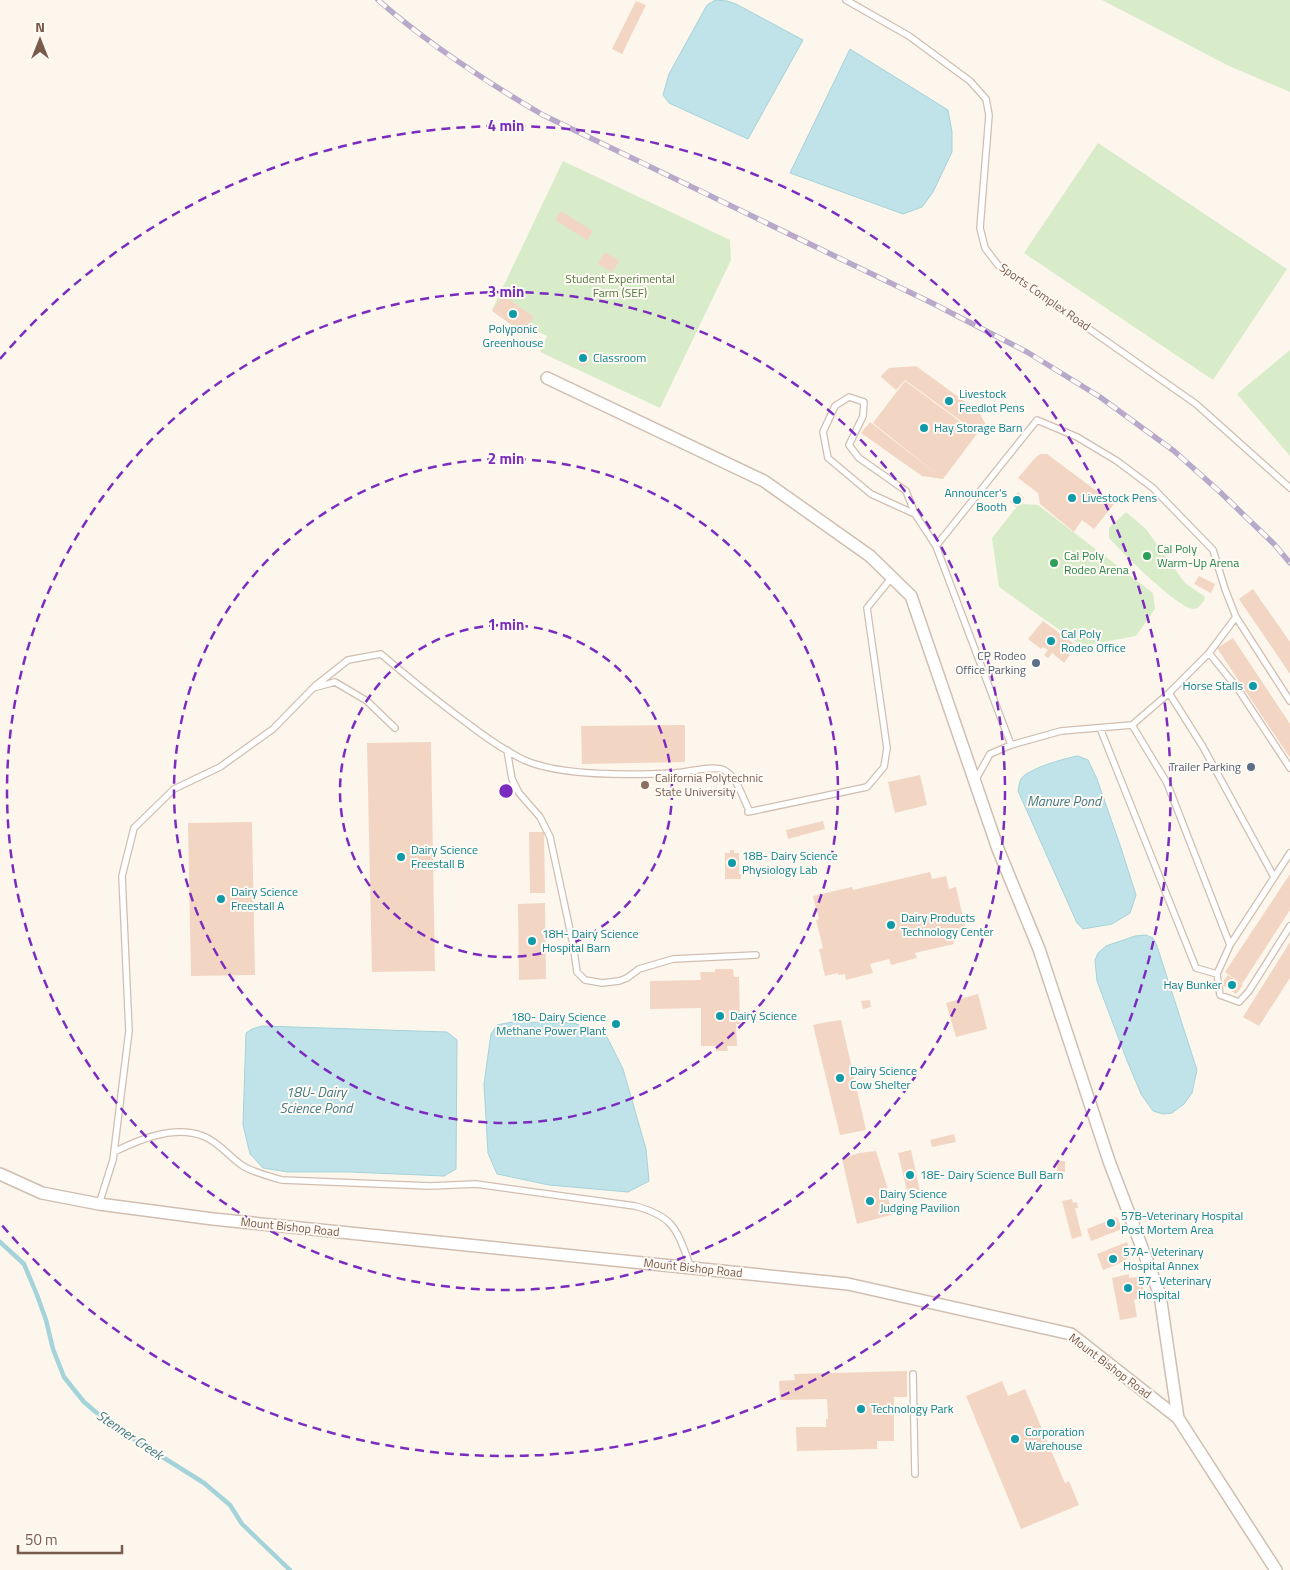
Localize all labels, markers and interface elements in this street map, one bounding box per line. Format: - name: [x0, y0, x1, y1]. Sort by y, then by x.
- north arrow: [15, 15, 65, 65]
- text: N: [35, 16, 45, 37]
- text: 4 min: [488, 114, 524, 137]
- street label: Sports Complex Road: [996, 258, 1095, 335]
- park label: Student Experimental Farm (SEF): [565, 269, 675, 302]
- text: 3 min: [488, 280, 524, 303]
- marker: Polyponic Greenhouse: [507, 308, 519, 320]
- place label: Polyponic Greenhouse: [483, 319, 543, 352]
- place label: Classroom: [593, 348, 646, 367]
- marker: Classroom: [577, 352, 589, 364]
- place label: Livestock Feedlot Pens: [959, 384, 1025, 417]
- marker: Livestock Feedlot Pens: [943, 395, 955, 407]
- place label: Hay Storage Barn: [934, 418, 1022, 437]
- marker: Hay Storage Barn: [918, 422, 930, 434]
- text: 2 min: [488, 447, 524, 470]
- place label: Announcer's Booth: [944, 483, 1007, 516]
- place label: Livestock Pens: [1082, 488, 1157, 507]
- marker: Livestock Pens: [1066, 492, 1078, 504]
- marker: Announcer's Booth: [1011, 494, 1023, 506]
- place label: Cal Poly Warm-Up Arena: [1157, 539, 1239, 572]
- place label: Cal Poly Rodeo Arena: [1064, 546, 1129, 579]
- marker: Cal Poly Warm-Up Arena: [1141, 550, 1153, 562]
- marker: Cal Poly Rodeo Arena: [1048, 557, 1060, 569]
- text: 1 min: [488, 613, 524, 636]
- place label: Cal Poly Rodeo Office: [1061, 624, 1126, 657]
- marker: Cal Poly Rodeo Office: [1045, 635, 1057, 647]
- place label: CP Rodeo Office Parking: [955, 646, 1026, 679]
- marker: CP Rodeo Office Parking: [1030, 657, 1042, 669]
- place label: Horse Stalls: [1182, 676, 1243, 695]
- marker: Horse Stalls: [1247, 680, 1259, 692]
- place label: Trailer Parking: [1169, 757, 1241, 776]
- marker: Trailer Parking: [1245, 761, 1257, 773]
- place label: California Polytechnic State University: [655, 768, 763, 801]
- marker: California Polytechnic State University: [639, 779, 651, 791]
- centre of rings: [497, 782, 515, 800]
- water label: Manure Pond: [1027, 790, 1103, 811]
- place label: Dairy Science Freestall B: [411, 840, 478, 873]
- place label: 18B- Dairy Science Physiology Lab: [742, 846, 838, 879]
- marker: Dairy Science Freestall B: [395, 851, 407, 863]
- marker: 18B- Dairy Science Physiology Lab: [726, 857, 738, 869]
- place label: Dairy Science Freestall A: [231, 882, 298, 915]
- marker: Dairy Science Freestall A: [215, 893, 227, 905]
- place label: Dairy Products Technology Center: [901, 908, 994, 941]
- marker: Dairy Products Technology Center: [885, 919, 897, 931]
- place label: 18H- Dairy Science Hospital Barn: [542, 924, 639, 957]
- marker: 18H- Dairy Science Hospital Barn: [526, 935, 538, 947]
- place label: Hay Bunker: [1163, 975, 1222, 994]
- marker: Hay Bunker: [1226, 979, 1238, 991]
- place label: Dairy Science: [730, 1006, 797, 1025]
- place label: 180- Dairy Science Methane Power Plant: [496, 1007, 607, 1040]
- marker: Dairy Science: [714, 1010, 726, 1022]
- marker: 180- Dairy Science Methane Power Plant: [610, 1018, 622, 1030]
- place label: Dairy Science Cow Shelter: [850, 1061, 917, 1094]
- marker: Dairy Science Cow Shelter: [834, 1072, 846, 1084]
- water label: 18U- Dairy Science Pond: [280, 1081, 354, 1118]
- place label: 18E- Dairy Science Bull Barn: [920, 1165, 1063, 1184]
- marker: 18E- Dairy Science Bull Barn: [904, 1169, 916, 1181]
- place label: Dairy Science Judging Pavilion: [880, 1184, 960, 1217]
- marker: Dairy Science Judging Pavilion: [864, 1195, 876, 1207]
- place label: 57B-Veterinary Hospital Post Mortem Area: [1121, 1206, 1243, 1239]
- street label: Mount Bishop Road: [240, 1212, 340, 1241]
- marker: 57B-Veterinary Hospital Post Mortem Area: [1105, 1217, 1117, 1229]
- place label: 57A- Veterinary Hospital Annex: [1123, 1242, 1204, 1275]
- street label: Mount Bishop Road: [643, 1253, 743, 1282]
- marker: 57A- Veterinary Hospital Annex: [1107, 1253, 1119, 1265]
- place label: 57- Veterinary Hospital: [1138, 1271, 1212, 1304]
- marker: 57- Veterinary Hospital: [1122, 1282, 1134, 1294]
- street label: Mount Bishop Road: [1065, 1328, 1156, 1403]
- place label: Technology Park: [871, 1399, 954, 1418]
- marker: Technology Park: [855, 1403, 867, 1415]
- water label: Stenner Creek: [93, 1405, 169, 1466]
- place label: Corporation Warehouse: [1025, 1422, 1084, 1455]
- marker: Corporation Warehouse: [1009, 1433, 1021, 1445]
- scale bar: [18, 1522, 121, 1554]
- text: 50 m: [25, 1528, 58, 1551]

